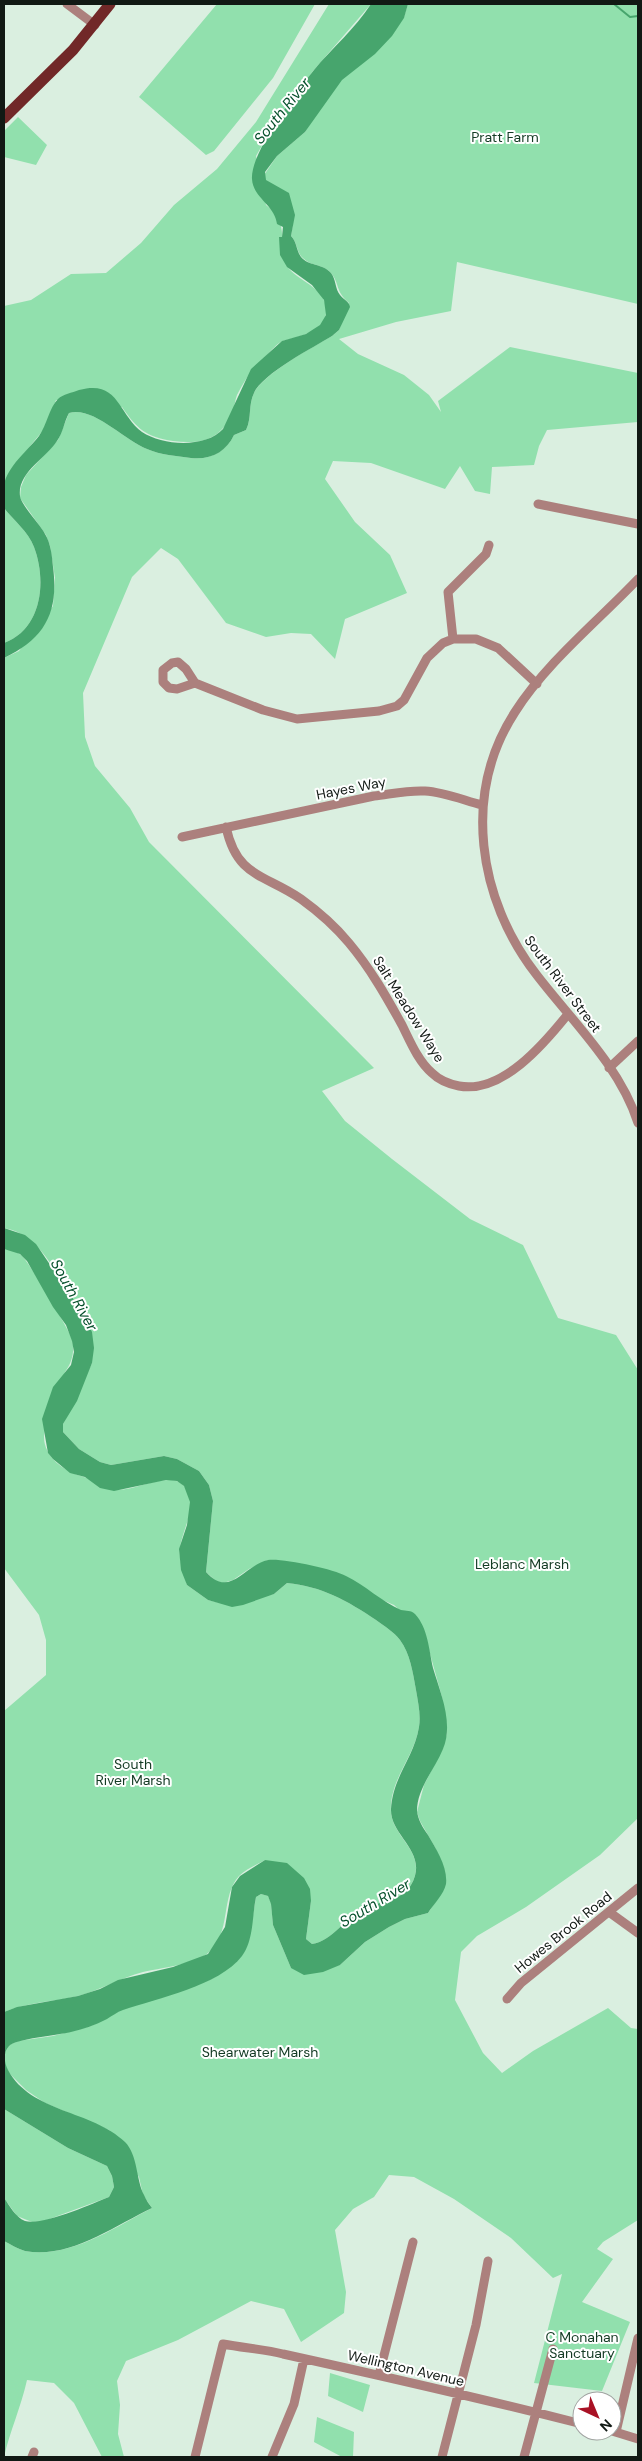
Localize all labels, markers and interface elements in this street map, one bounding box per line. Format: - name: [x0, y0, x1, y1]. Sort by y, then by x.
- water label: South River: [249, 73, 315, 148]
- park label: Pratt Farm: [471, 128, 539, 146]
- street label: Hayes Way: [315, 772, 388, 804]
- street label: South River Street: [521, 932, 605, 1036]
- street label: Salt Meadow Waye: [369, 953, 449, 1066]
- water label: South River: [46, 1255, 102, 1335]
- park label: Leblanc Marsh: [475, 1555, 569, 1573]
- park label: South River Marsh: [95, 1755, 171, 1789]
- water label: South River: [336, 1874, 415, 1932]
- street label: Howes Brook Road: [511, 1887, 615, 1977]
- park label: Shearwater Marsh: [202, 2043, 318, 2061]
- park label: C Monahan Sanctuary: [545, 2328, 619, 2362]
- street label: Wellington Avenue: [346, 2346, 466, 2390]
- north arrow: [572, 2391, 622, 2441]
- text: N: [596, 2415, 616, 2435]

